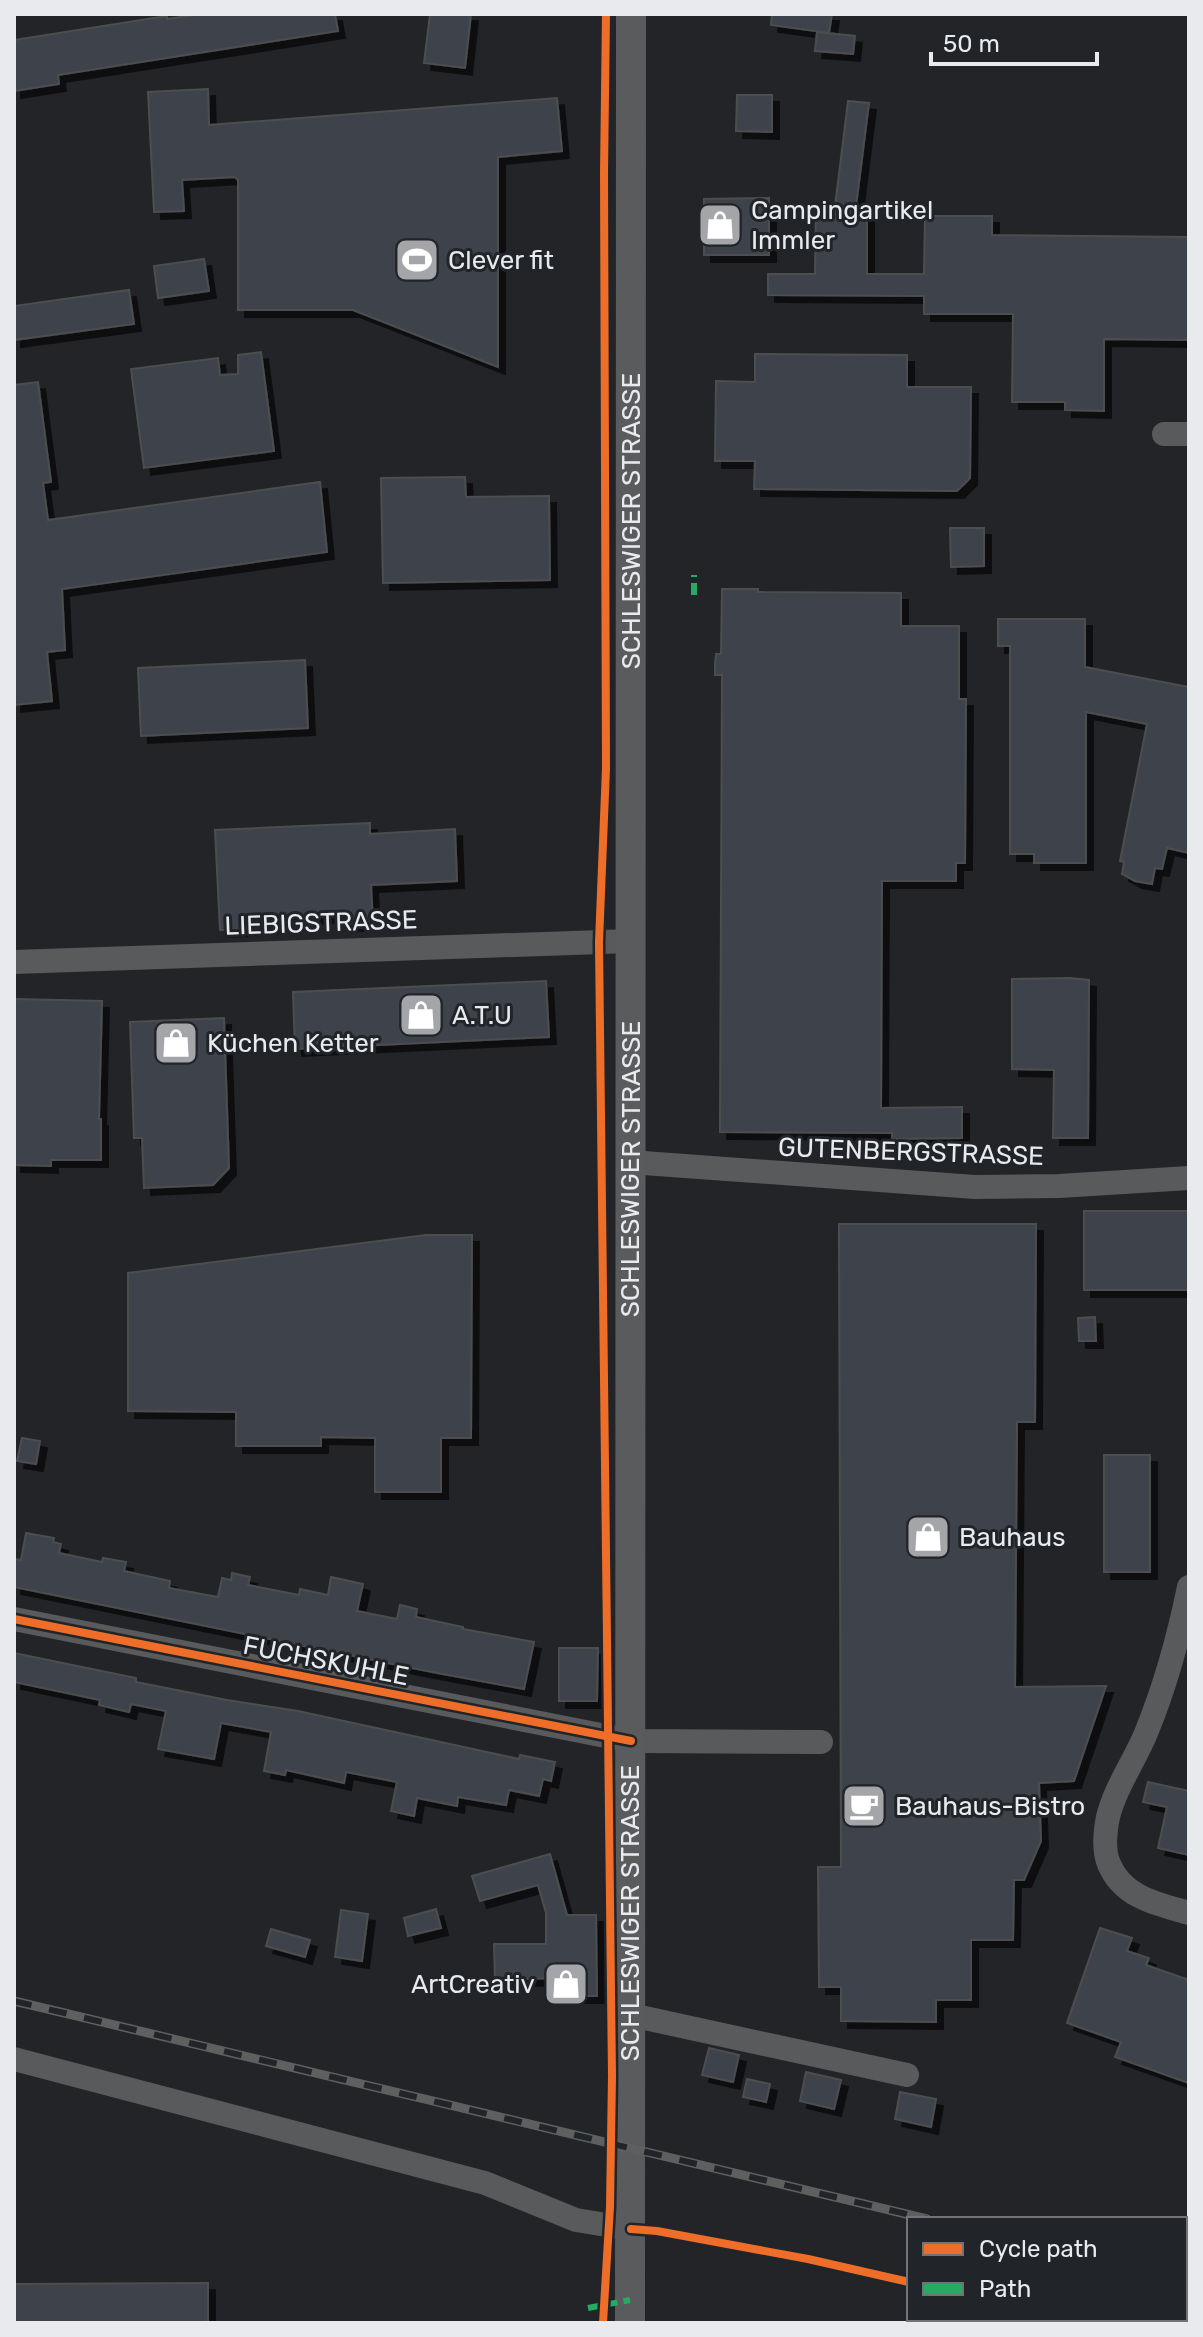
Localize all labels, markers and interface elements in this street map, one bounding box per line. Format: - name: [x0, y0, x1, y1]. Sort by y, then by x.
- scale bar: [931, 16, 1097, 66]
- text: 50 m: [943, 30, 1000, 58]
- place label: Campingartikel Immler: [751, 195, 933, 256]
- shop icon: Campingartikel Immler: [696, 201, 744, 249]
- sports icon: Clever fit: [393, 236, 441, 284]
- place label: Clever fit: [448, 245, 554, 276]
- street label: SCHLESWIGER STRASSE: [615, 373, 646, 669]
- street label: LIEBIGSTRASSE: [224, 904, 418, 942]
- shop icon: A.T.U: [397, 991, 445, 1039]
- place label: A.T.U: [452, 1000, 512, 1031]
- shop icon: Küchen Ketter: [152, 1019, 200, 1067]
- street label: SCHLESWIGER STRASSE: [615, 1021, 646, 1317]
- place label: Küchen Ketter: [207, 1028, 379, 1059]
- street label: GUTENBERGSTRASSE: [778, 1132, 1044, 1172]
- shop icon: Bauhaus: [904, 1513, 952, 1561]
- place label: Bauhaus: [959, 1522, 1065, 1553]
- street label: FUCHSKUHLE: [240, 1630, 412, 1692]
- street label: SCHLESWIGER STRASSE: [615, 1765, 646, 2061]
- cafe icon: Bauhaus-Bistro: [840, 1782, 888, 1830]
- place label: Bauhaus-Bistro: [895, 1791, 1085, 1822]
- shop icon: ArtCreativ: [542, 1960, 590, 2008]
- place label: ArtCreativ: [411, 1969, 535, 2000]
- legend: [907, 2217, 1187, 2321]
- text: Cycle path: [979, 2235, 1098, 2263]
- text: Path: [979, 2275, 1031, 2303]

